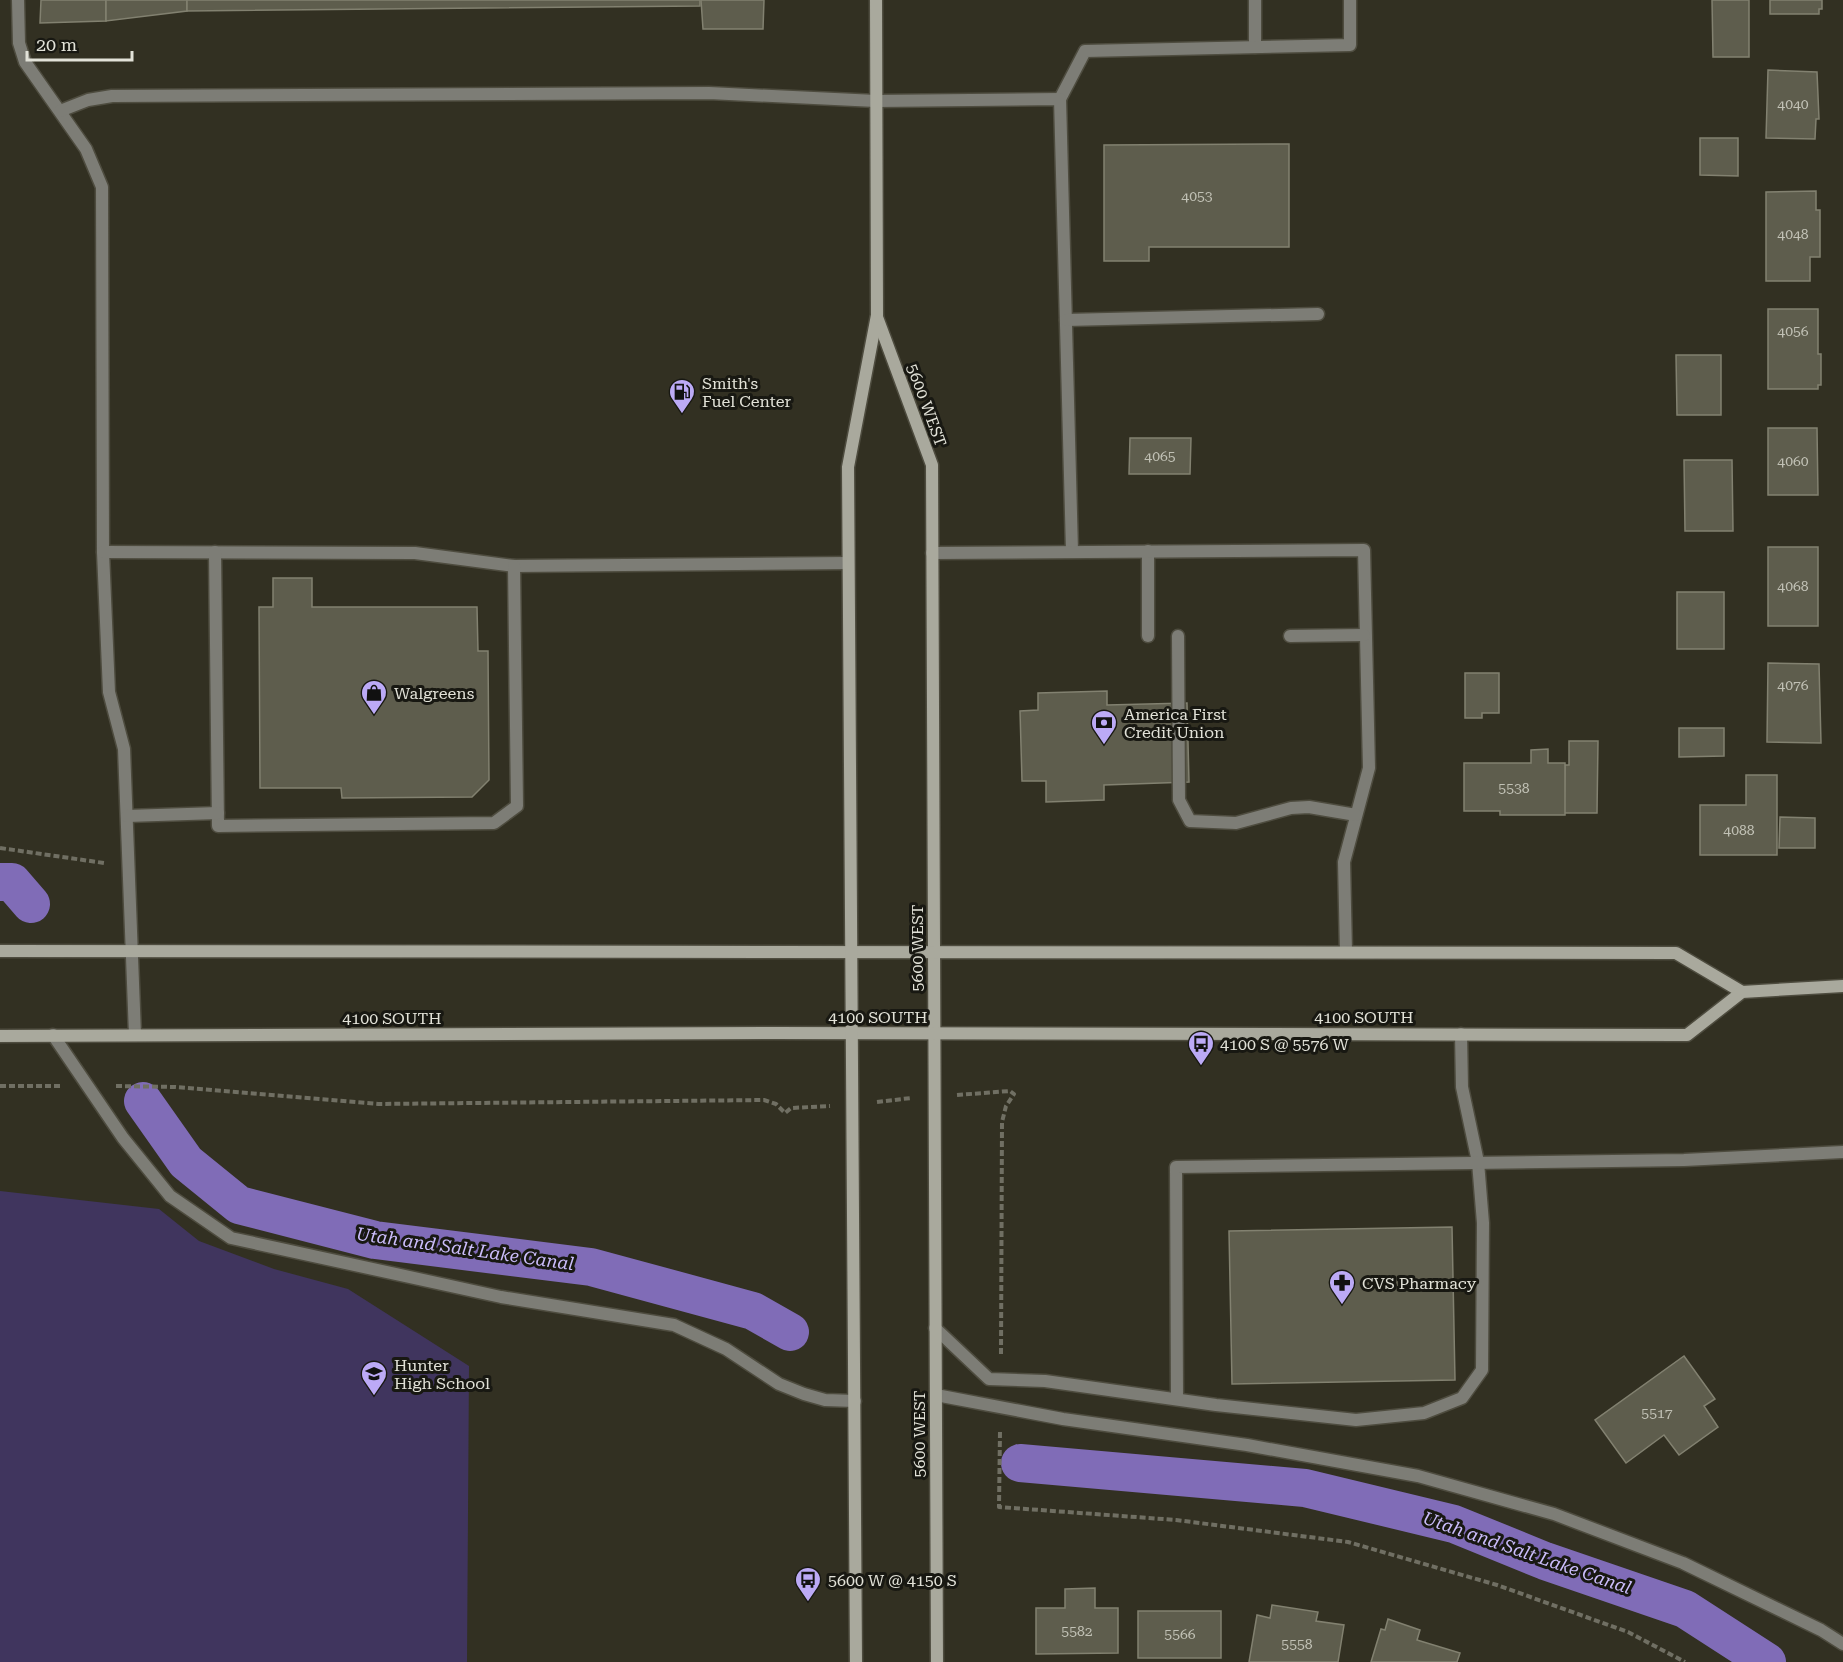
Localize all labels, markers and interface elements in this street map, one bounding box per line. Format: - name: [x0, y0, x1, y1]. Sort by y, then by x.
- scale bar: [27, 24, 132, 62]
- text: 20 m: [36, 34, 77, 55]
- house number: 4040: [1777, 96, 1809, 112]
- house number: 4053: [1181, 188, 1213, 204]
- house number: 4048: [1777, 226, 1809, 242]
- house number: 4056: [1777, 323, 1809, 339]
- street label: 5600 WEST: [903, 361, 950, 450]
- place label: Smith's Fuel Center: [702, 374, 791, 411]
- fuel station icon: Smith's Fuel Center: [667, 377, 697, 415]
- house number: 4065: [1144, 448, 1176, 464]
- house number: 4060: [1777, 453, 1809, 469]
- house number: 4068: [1777, 578, 1809, 594]
- house number: 4076: [1777, 677, 1809, 693]
- shop icon: Walgreens: [359, 678, 389, 716]
- place label: Walgreens: [394, 684, 475, 703]
- place label: America First Credit Union: [1124, 705, 1227, 742]
- bank icon: America First Credit Union: [1089, 708, 1119, 746]
- house number: 5538: [1498, 780, 1530, 796]
- house number: 4088: [1723, 822, 1755, 838]
- street label: 5600 WEST: [908, 904, 927, 991]
- street label: 4100 SOUTH: [828, 1008, 928, 1027]
- street label: 4100 SOUTH: [1314, 1008, 1414, 1027]
- street label: 4100 SOUTH: [342, 1009, 442, 1028]
- bus stop icon: 4100 S @ 5576 W: [1186, 1029, 1216, 1067]
- place label: 4100 S @ 5576 W: [1220, 1035, 1349, 1054]
- water label: Utah and Salt Lake Canal: [355, 1223, 575, 1274]
- pharmacy icon: CVS Pharmacy: [1327, 1268, 1357, 1306]
- place label: CVS Pharmacy: [1362, 1274, 1477, 1293]
- place label: Hunter High School: [394, 1356, 490, 1393]
- school or university icon: Hunter High School: [359, 1359, 389, 1397]
- street label: 5600 WEST: [910, 1390, 929, 1477]
- house number: 5517: [1641, 1405, 1673, 1421]
- water label: Utah and Salt Lake Canal: [1420, 1507, 1634, 1598]
- bus stop icon: 5600 W @ 4150 S: [793, 1565, 823, 1603]
- place label: 5600 W @ 4150 S: [828, 1571, 957, 1590]
- house number: 5582: [1061, 1623, 1093, 1639]
- house number: 5566: [1164, 1626, 1196, 1642]
- house number: 5558: [1281, 1636, 1313, 1652]

